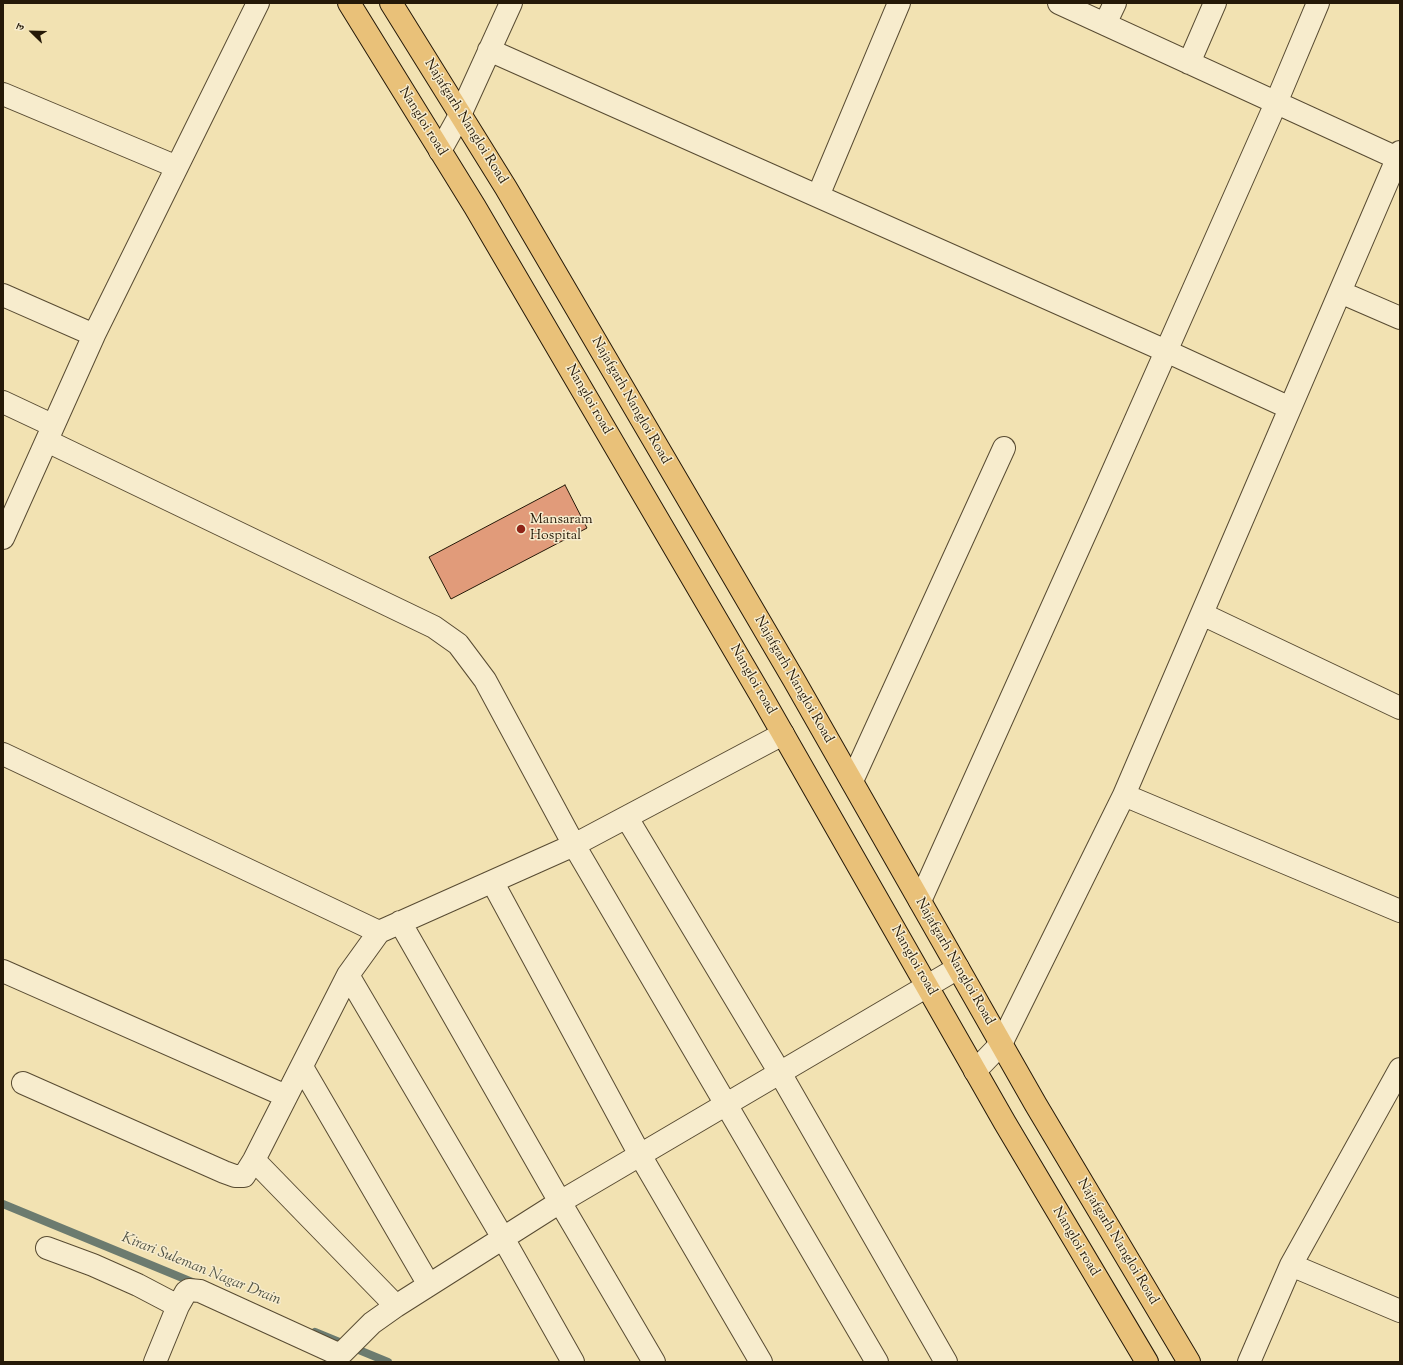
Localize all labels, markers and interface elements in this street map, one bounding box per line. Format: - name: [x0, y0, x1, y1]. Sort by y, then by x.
- north arrow: [12, 12, 52, 52]
- text: उ: [12, 22, 29, 33]
- street label: Najafgarh Nangloi Road: [420, 56, 510, 188]
- street label: Nangloi road: [394, 84, 450, 160]
- street label: Najafgarh Nangloi Road: [587, 334, 673, 468]
- street label: Nangloi road: [561, 362, 615, 438]
- place label: Mansaram Hospital: [530, 513, 593, 546]
- marker: Mansaram Hospital: [515, 523, 527, 535]
- street label: Najafgarh Nangloi Road: [750, 613, 836, 747]
- street label: Nangloi road: [725, 642, 779, 718]
- street label: Najafgarh Nangloi Road: [911, 895, 997, 1029]
- street label: Nangloi road: [886, 923, 940, 999]
- street label: Najafgarh Nangloi Road: [1073, 1176, 1161, 1308]
- street label: Nangloi road: [1048, 1204, 1102, 1280]
- water label: Kirari Suleman Nagar Drain: [119, 1230, 283, 1310]

